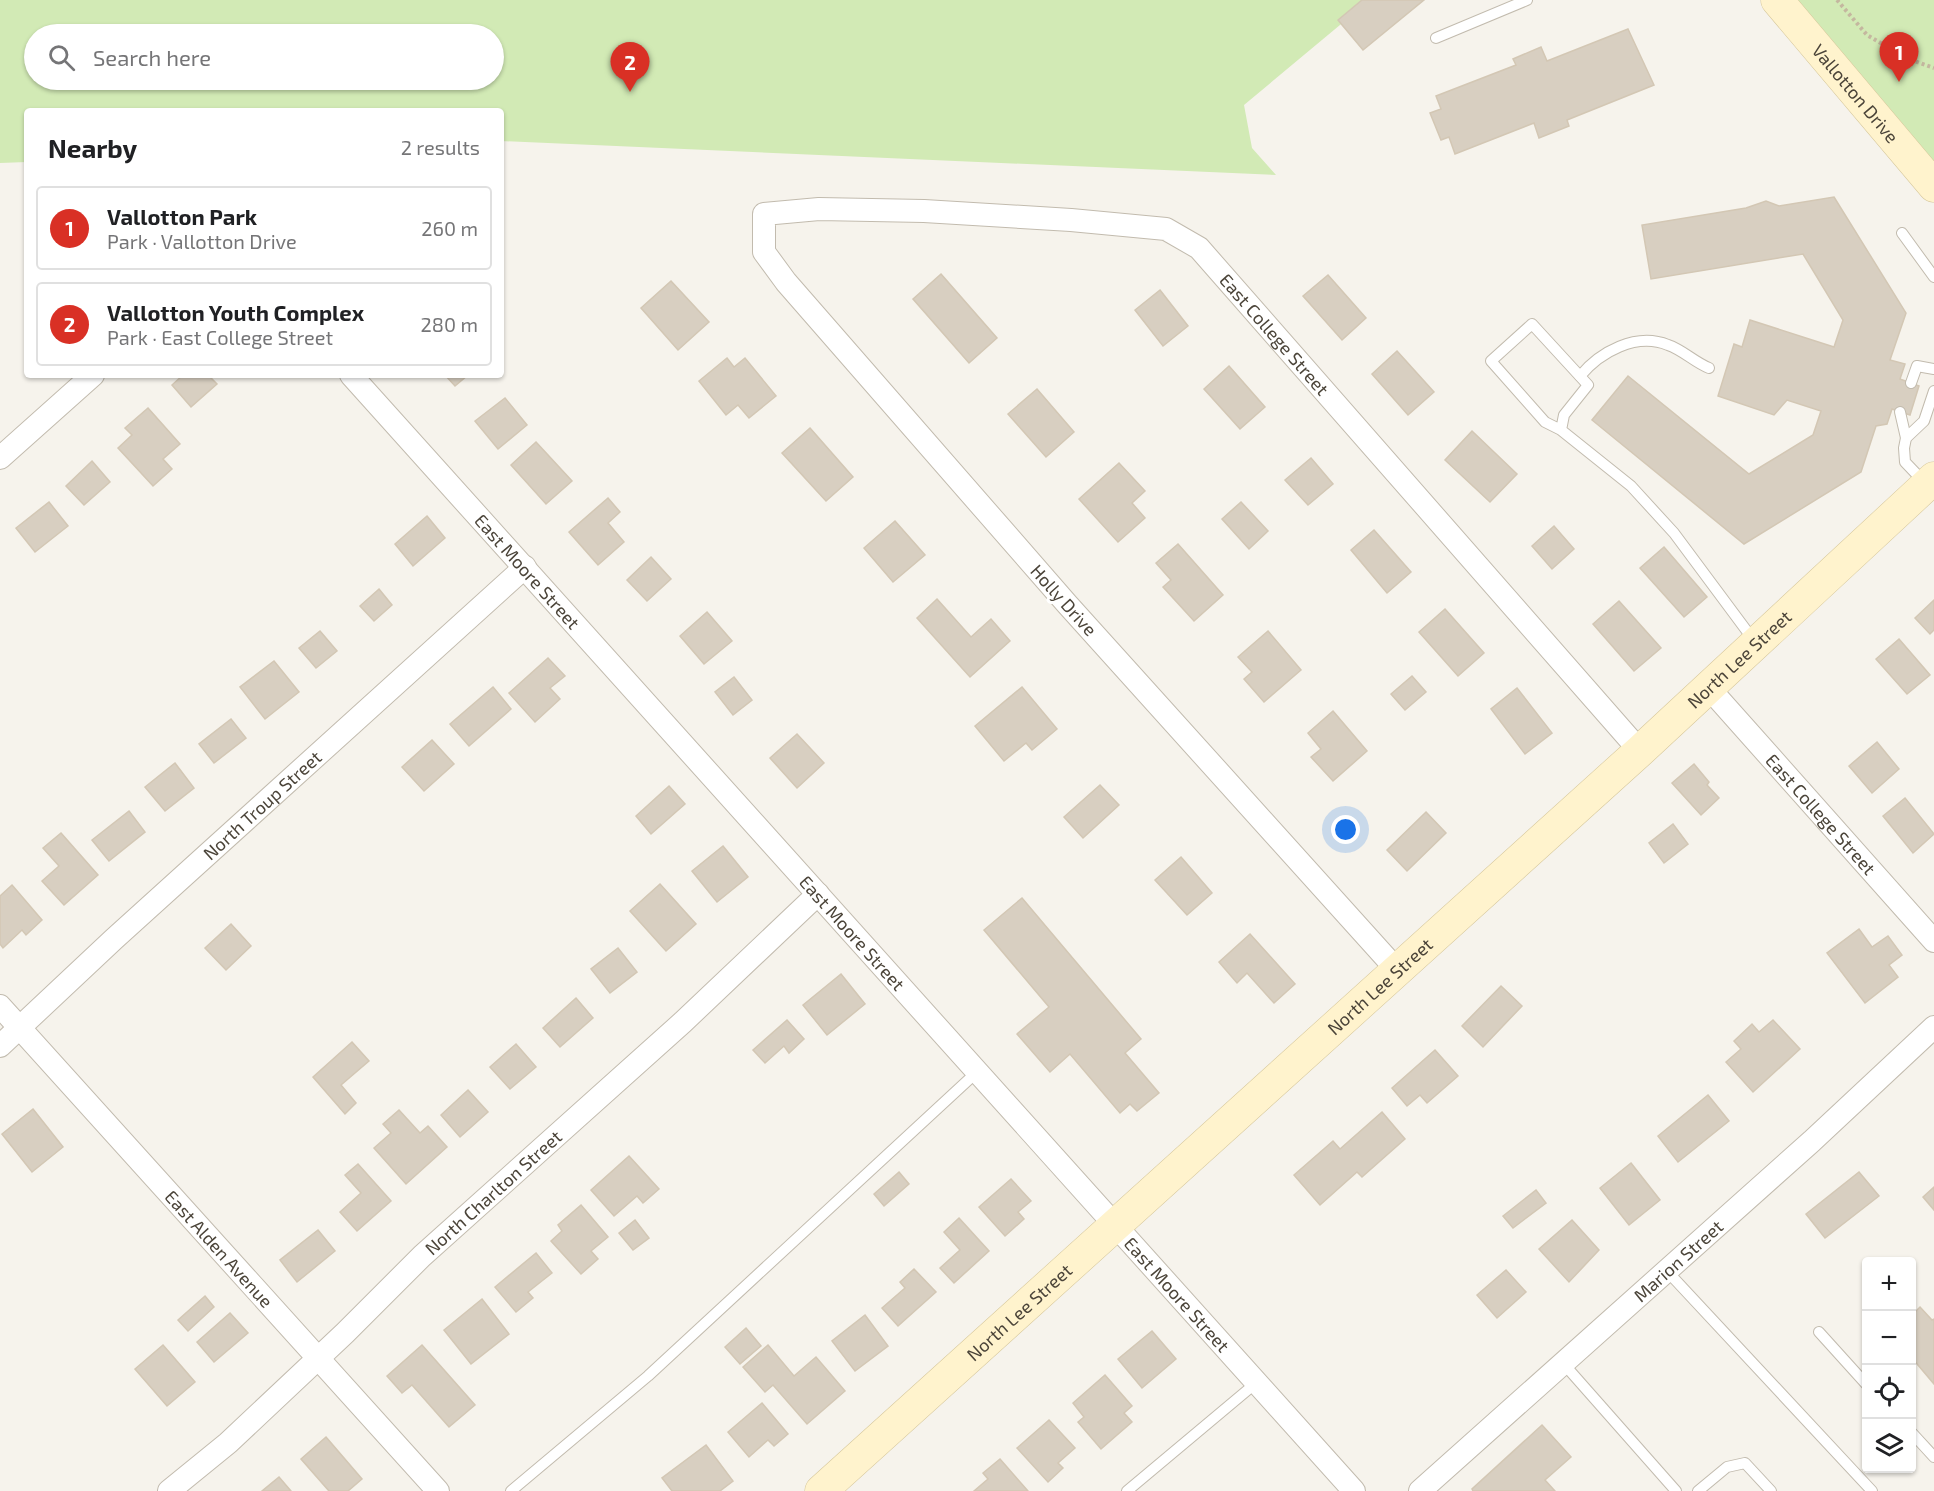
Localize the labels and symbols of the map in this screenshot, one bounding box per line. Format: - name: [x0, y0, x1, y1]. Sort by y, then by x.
- pin: 1: [1880, 32, 1918, 82]
- street label: Vallotton Drive: [1808, 39, 1904, 147]
- pin: 2: [610, 42, 650, 92]
- street label: East College Street: [1215, 269, 1334, 400]
- street label: East Moore Street: [470, 509, 585, 633]
- street label: Holly Drive: [1026, 560, 1102, 640]
- street label: North Lee Street: [1682, 605, 1796, 713]
- street label: North Troup Street: [198, 746, 326, 864]
- street label: East College Street: [1761, 749, 1881, 879]
- your location: [1331, 815, 1360, 844]
- street label: East Moore Street: [795, 871, 910, 995]
- street label: North Lee Street: [1323, 933, 1437, 1039]
- street label: North Charlton Street: [420, 1125, 566, 1259]
- street label: East Alden Avenue: [161, 1185, 278, 1312]
- street label: Marion Street: [1629, 1215, 1727, 1306]
- street label: East Moore Street: [1120, 1232, 1235, 1356]
- street label: North Lee Street: [962, 1259, 1076, 1365]

